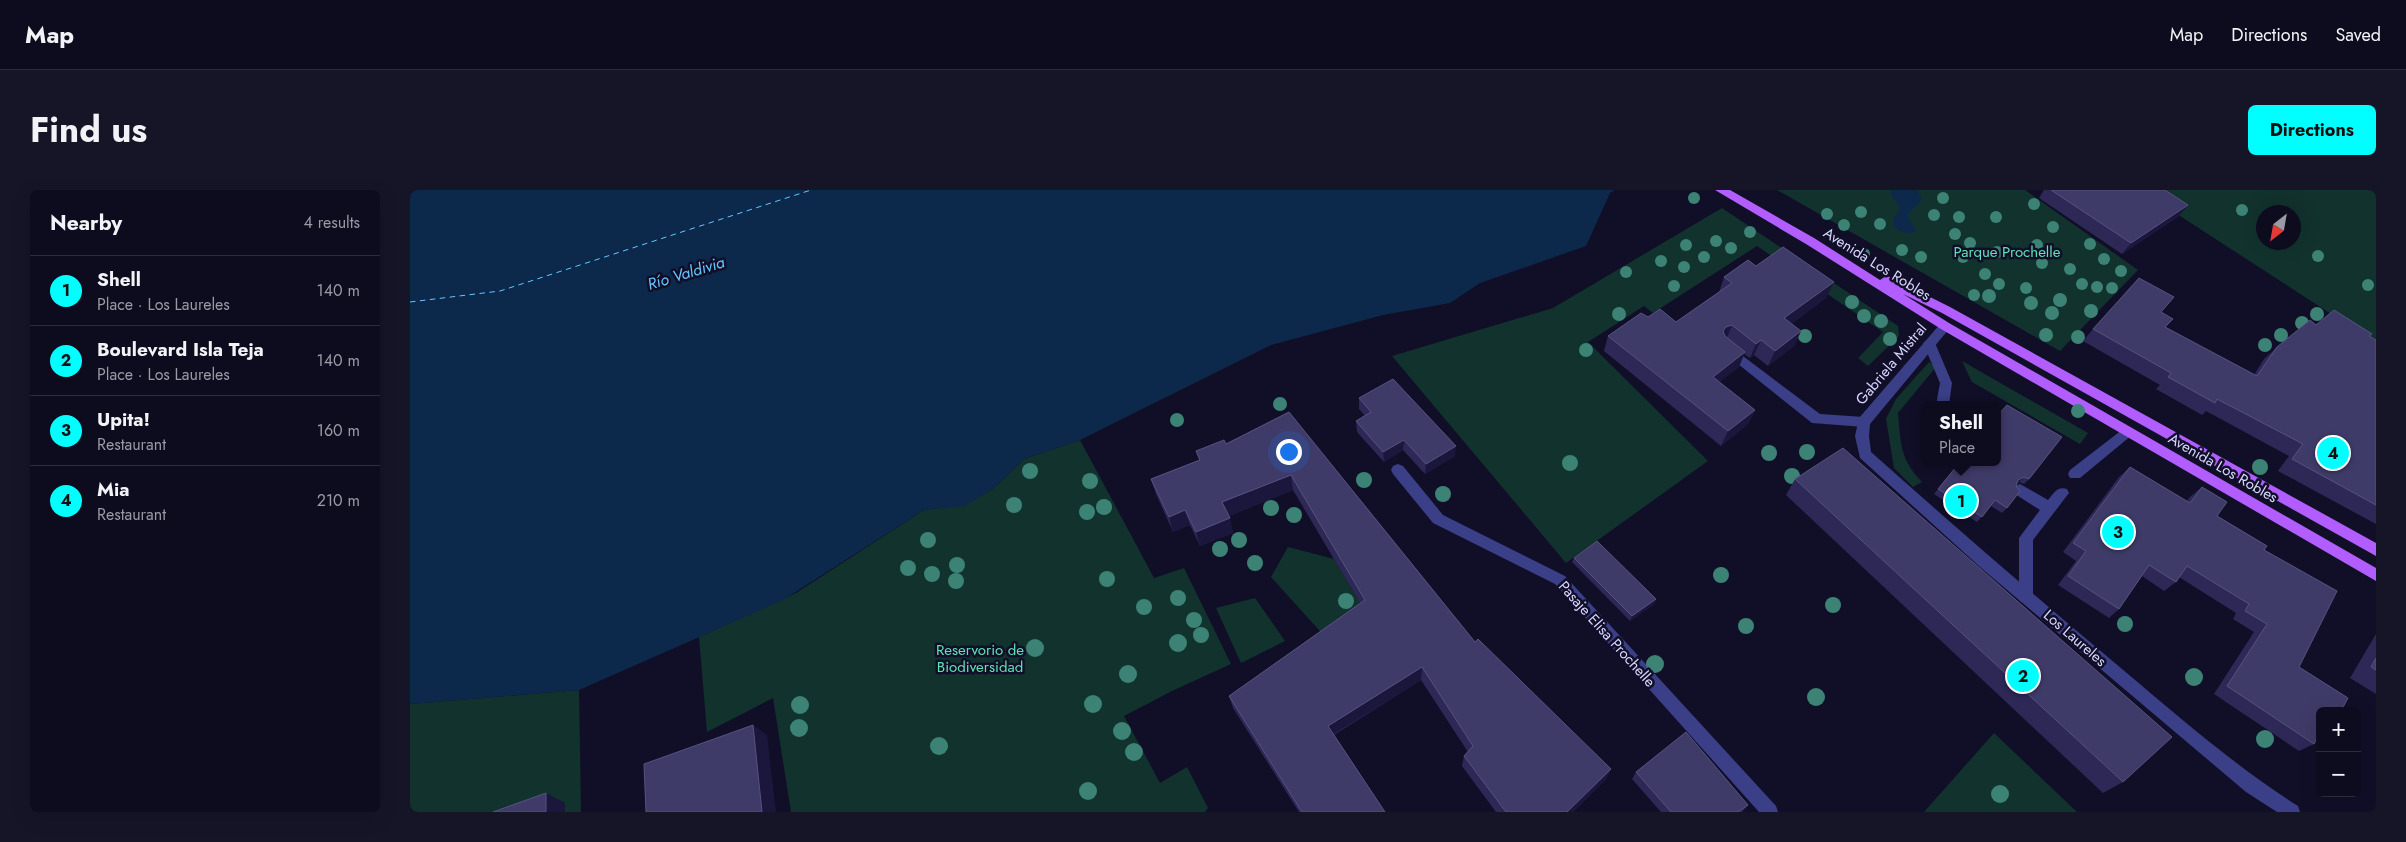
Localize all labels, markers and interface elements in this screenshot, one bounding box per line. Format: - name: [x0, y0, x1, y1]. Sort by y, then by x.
- text: Map: [25, 17, 74, 52]
- text: Map: [2170, 22, 2203, 48]
- text: Directions: [2231, 22, 2307, 48]
- text: Saved: [2335, 22, 2381, 48]
- text: Find us: [30, 105, 147, 155]
- button: Directions: [2248, 105, 2376, 155]
- north arrow: [2256, 205, 2301, 250]
- text: Nearby: [50, 208, 122, 238]
- text: 4 results: [304, 211, 360, 234]
- street label: Avenida Los Robles: [1819, 222, 1935, 306]
- park label: Parque Prochelle: [1954, 241, 2061, 263]
- water label: Río Valdivia: [645, 250, 728, 296]
- text: Shell: [97, 266, 141, 293]
- text: 1: [62, 279, 70, 302]
- text: 140 m: [317, 279, 360, 302]
- text: Place · Los Laureles: [97, 293, 230, 316]
- street label: Gabriela Mistral: [1850, 318, 1932, 410]
- text: Boulevard Isla Teja: [97, 336, 264, 363]
- text: 2: [61, 349, 71, 372]
- text: 140 m: [317, 349, 360, 372]
- text: Place · Los Laureles: [97, 363, 230, 386]
- popup: [1921, 401, 2001, 466]
- text: Upita!: [97, 406, 150, 433]
- text: Shell: [1939, 409, 1983, 436]
- text: 3: [61, 419, 71, 442]
- text: 160 m: [317, 419, 360, 442]
- street label: Avenida Los Robles: [2164, 428, 2282, 508]
- text: Restaurant: [97, 433, 166, 456]
- pin: 4: [2317, 434, 2349, 472]
- text: Place: [1939, 436, 1975, 459]
- your location: [1276, 439, 1302, 465]
- text: Mia: [97, 476, 129, 503]
- pin: 1: [1945, 482, 1977, 520]
- text: 4: [60, 489, 72, 512]
- text: 210 m: [317, 489, 360, 512]
- text: Restaurant: [97, 503, 166, 526]
- pin: 3: [2102, 513, 2134, 551]
- street label: Pasaje Elisa Prochelle: [1553, 576, 1661, 692]
- street label: Los Laureles: [2039, 604, 2111, 672]
- park label: Reservorio de Biodiversidad: [936, 639, 1024, 678]
- pin: 2: [2007, 657, 2039, 695]
- map controls: [2316, 707, 2361, 797]
- button: +: [2316, 707, 2361, 752]
- button: −: [2316, 752, 2361, 797]

